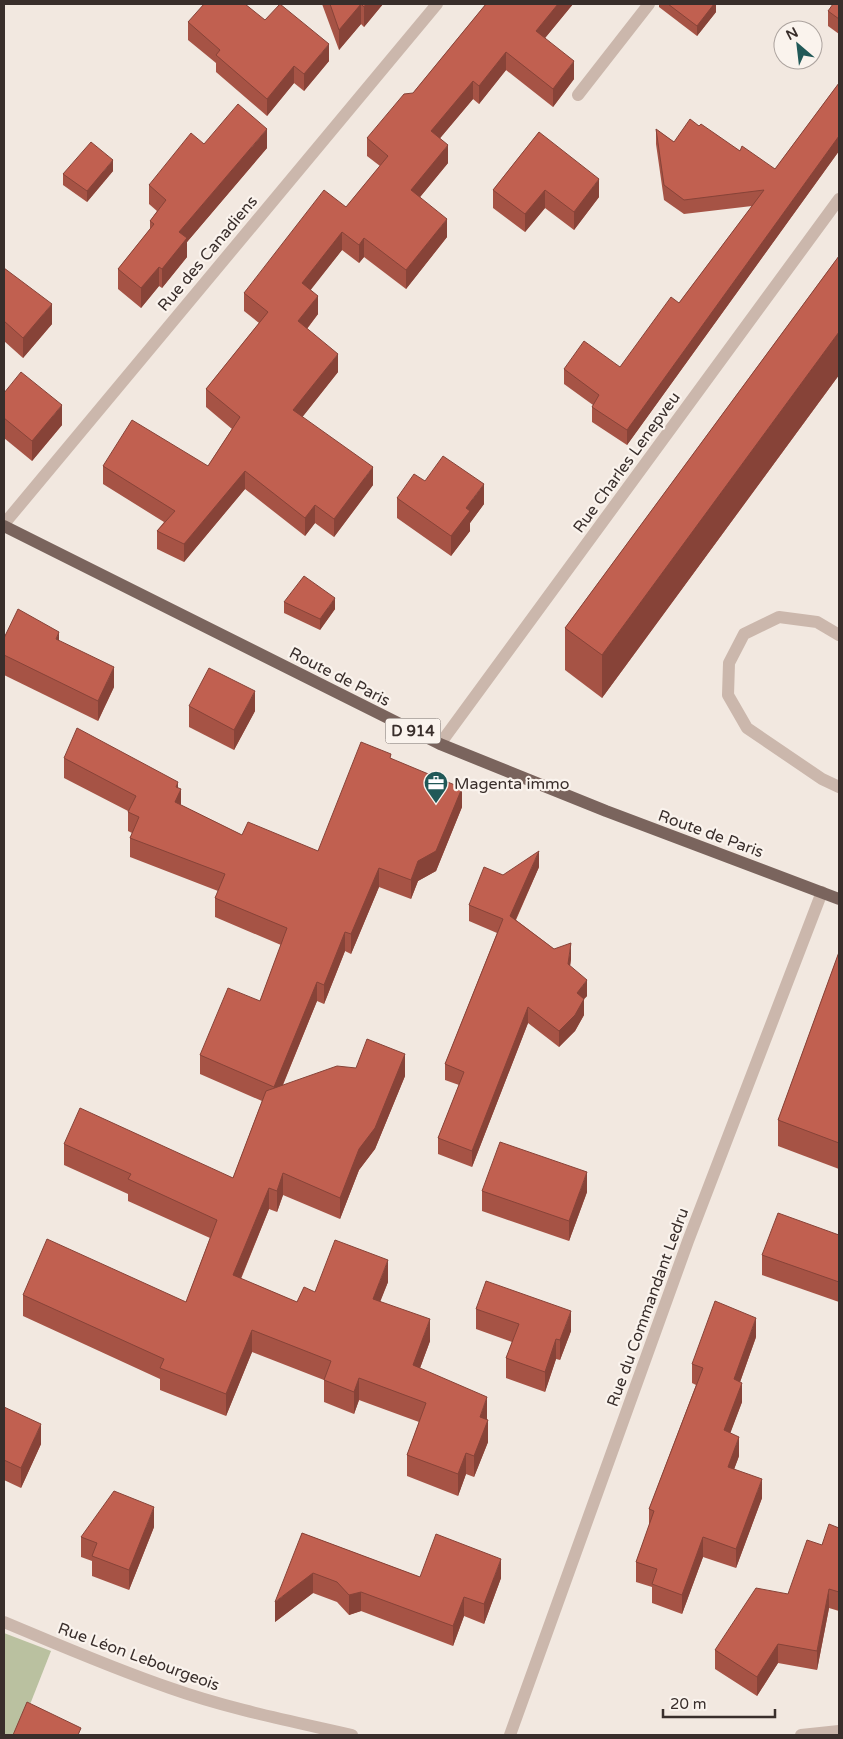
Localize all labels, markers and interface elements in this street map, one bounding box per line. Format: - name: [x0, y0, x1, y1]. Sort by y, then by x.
- north arrow: [773, 20, 823, 70]
- text: N: [783, 24, 801, 44]
- street label: Rue des Canadiens: [154, 192, 262, 316]
- street label: Rue Charles Lenepveu: [569, 388, 685, 537]
- street label: Route de Paris: [286, 643, 393, 711]
- road number: D 914: [386, 718, 440, 744]
- office icon: Magenta immo: [423, 770, 449, 804]
- place label: Magenta immo: [454, 774, 570, 794]
- street label: Route de Paris: [655, 806, 766, 862]
- street label: Rue du Commandant Ledru: [603, 1205, 693, 1410]
- street label: Rue Léon Lebourgeois: [55, 1618, 222, 1695]
- scale bar: [663, 1686, 776, 1718]
- text: 20 m: [670, 1695, 707, 1713]

